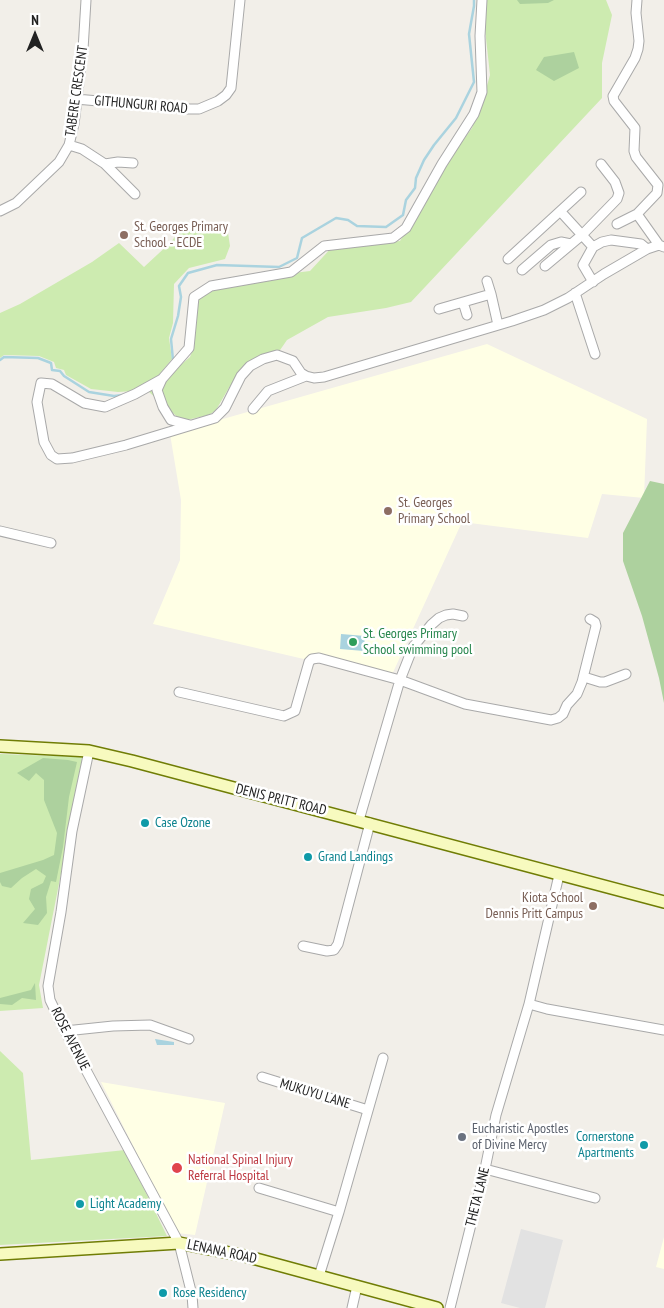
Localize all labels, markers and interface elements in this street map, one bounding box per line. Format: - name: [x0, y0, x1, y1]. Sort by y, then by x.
- north arrow: [10, 10, 60, 60]
- text: N: [31, 11, 39, 29]
- street label: TABERE CRESCENT: [62, 44, 92, 138]
- street label: GITHUNGURI ROAD: [94, 93, 188, 117]
- place label: St. Georges Primary School - ECDE: [134, 219, 228, 252]
- marker: St. Georges Primary School - ECDE: [118, 229, 130, 241]
- place label: St. Georges Primary School: [398, 495, 470, 528]
- marker: St. Georges Primary School: [382, 505, 394, 517]
- place label: St. Georges Primary School swimming pool: [363, 626, 472, 658]
- marker: St. Georges Primary School swimming pool: [347, 636, 359, 648]
- street label: DENIS PRITT ROAD: [234, 781, 328, 819]
- place label: Case Ozone: [155, 815, 211, 831]
- marker: Case Ozone: [139, 817, 151, 829]
- place label: Grand Landings: [318, 849, 393, 865]
- marker: Grand Landings: [302, 851, 314, 863]
- place label: Kiota School Dennis Pritt Campus: [486, 890, 583, 922]
- marker: Kiota School Dennis Pritt Campus: [587, 900, 599, 912]
- street label: ROSE AVENUE: [47, 1005, 93, 1073]
- street label: MUKUYU LANE: [278, 1075, 352, 1113]
- place label: Eucharistic Apostles of Divine Mercy: [472, 1121, 568, 1154]
- place label: Cornerstone Apartments: [576, 1129, 634, 1162]
- marker: Eucharistic Apostles of Divine Mercy: [456, 1131, 468, 1143]
- marker: Cornerstone Apartments: [638, 1139, 650, 1151]
- place label: National Spinal Injury Referral Hospital: [188, 1152, 293, 1184]
- marker: National Spinal Injury Referral Hospital: [170, 1161, 184, 1175]
- street label: THETA LANE: [462, 1165, 494, 1229]
- place label: Light Academy: [90, 1196, 161, 1212]
- marker: Light Academy: [74, 1198, 86, 1210]
- street label: LENANA ROAD: [186, 1236, 258, 1268]
- place label: Rose Residency: [173, 1285, 247, 1301]
- marker: Rose Residency: [157, 1287, 169, 1299]

